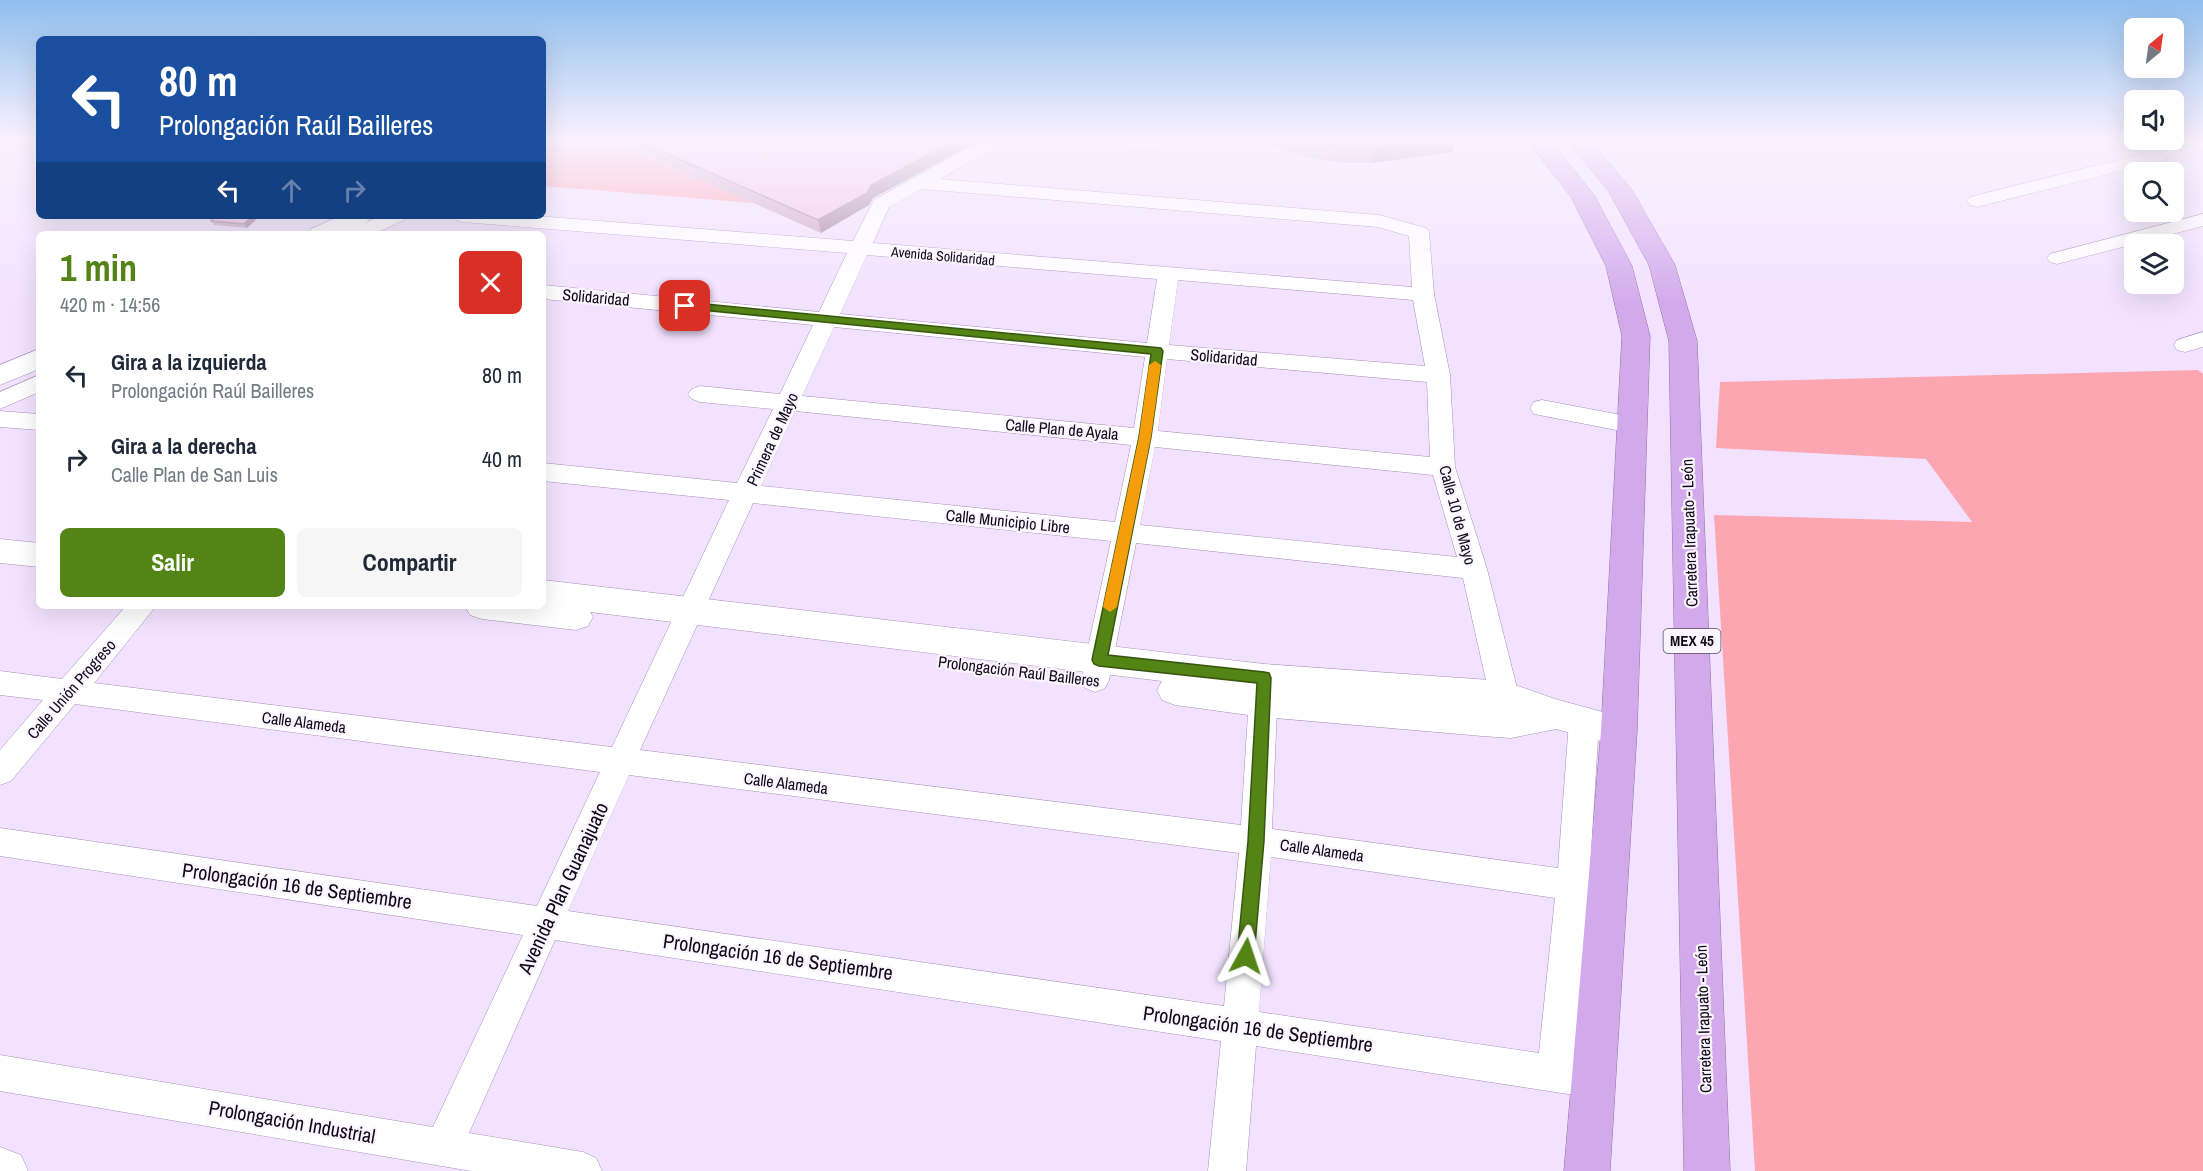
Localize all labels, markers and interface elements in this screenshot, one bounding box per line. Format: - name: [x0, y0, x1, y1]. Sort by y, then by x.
- north arrow: [2124, 18, 2184, 78]
- map controls: [2124, 18, 2184, 294]
- text: 80 m: [159, 53, 238, 109]
- icon: left: [60, 60, 138, 138]
- button: sound: [2124, 90, 2184, 150]
- text: Prolongación Raúl Bailleres: [159, 107, 433, 143]
- button: search: [2124, 162, 2184, 222]
- icon: left: [212, 174, 245, 207]
- icon: ahead: [275, 174, 308, 207]
- icon: right: [338, 174, 371, 207]
- button: layers: [2124, 234, 2184, 294]
- street label: Avenida Solidaridad: [889, 242, 996, 269]
- text: 1 min: [60, 244, 137, 292]
- button: close: [459, 251, 522, 314]
- pin: [659, 280, 710, 331]
- street label: Solidaridad: [562, 283, 630, 311]
- icon: arrive: [668, 289, 701, 322]
- text: 420 m · 14:56: [60, 291, 160, 318]
- street label: Solidaridad: [1190, 343, 1258, 371]
- text: Gira a la izquierda: [111, 347, 266, 377]
- icon: left: [60, 359, 93, 392]
- text: 80 m: [482, 360, 522, 390]
- text: Prolongación Raúl Bailleres: [111, 377, 314, 404]
- street label: Primera de Mayo: [741, 389, 803, 489]
- street label: Calle Plan de Ayala: [1004, 413, 1120, 445]
- text: Gira a la derecha: [111, 431, 256, 461]
- icon: right: [60, 443, 93, 476]
- text: 40 m: [482, 444, 522, 474]
- street label: Carretera Irapuato - León: [1675, 459, 1703, 607]
- text: Calle Plan de San Luis: [111, 461, 278, 488]
- street label: Calle 10 de Mayo: [1434, 463, 1482, 567]
- street label: Calle Municipio Libre: [945, 504, 1071, 538]
- button: Salir: [60, 528, 285, 597]
- button: Compartir: [297, 528, 522, 597]
- road number: MEX 45: [1664, 629, 1720, 653]
- street label: Calle Unión Progreso: [22, 634, 120, 744]
- street label: Prolongación Raúl Bailleres: [937, 650, 1101, 692]
- street label: Calle Alameda: [261, 706, 348, 738]
- street label: Calle Alameda: [743, 767, 830, 799]
- street label: Avenida Plan Guanajuato: [510, 798, 614, 979]
- street label: Calle Alameda: [1279, 833, 1366, 867]
- street label: Prolongación 16 de Septiembre: [181, 856, 414, 915]
- position arrow: [1214, 924, 1278, 988]
- street label: Prolongación 16 de Septiembre: [662, 927, 895, 986]
- street label: Carretera Irapuato - León: [1689, 945, 1717, 1093]
- street label: Prolongación 16 de Septiembre: [1142, 999, 1375, 1058]
- street label: Prolongación Industrial: [207, 1094, 377, 1149]

